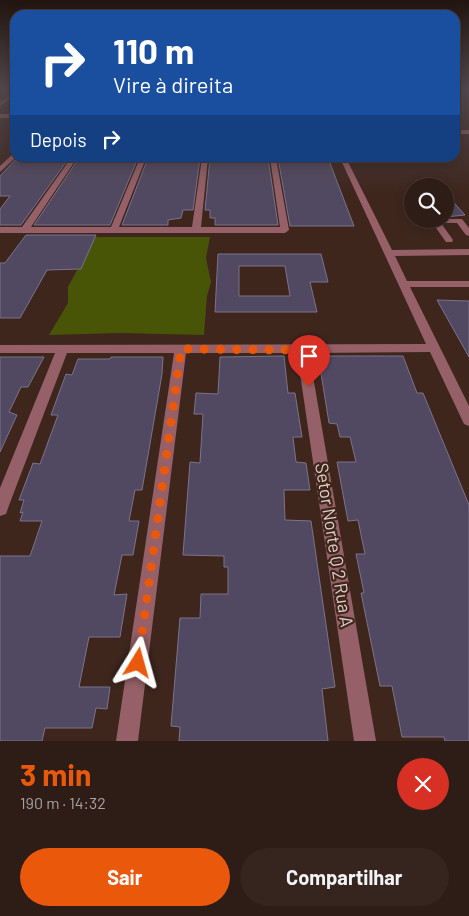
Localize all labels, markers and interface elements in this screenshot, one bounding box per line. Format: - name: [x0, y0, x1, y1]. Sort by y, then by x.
- text: 110 m: [113, 29, 194, 71]
- icon: right: [30, 30, 95, 95]
- text: Vire à direita: [113, 71, 233, 97]
- icon: right: [97, 125, 125, 153]
- text: Depois: [30, 128, 87, 151]
- map controls: [404, 178, 454, 228]
- button: search: [404, 178, 454, 228]
- pin: [288, 335, 330, 386]
- icon: arrive: [295, 342, 323, 370]
- street label: Setor Norte Q 2 Rua A: [311, 461, 359, 629]
- position arrow: [111, 636, 163, 688]
- text: 3 min: [20, 756, 91, 792]
- button: close: [397, 758, 449, 810]
- text: 190 m · 14:32: [20, 793, 106, 812]
- button: Sair: [20, 848, 230, 906]
- button: Compartilhar: [240, 848, 449, 906]

